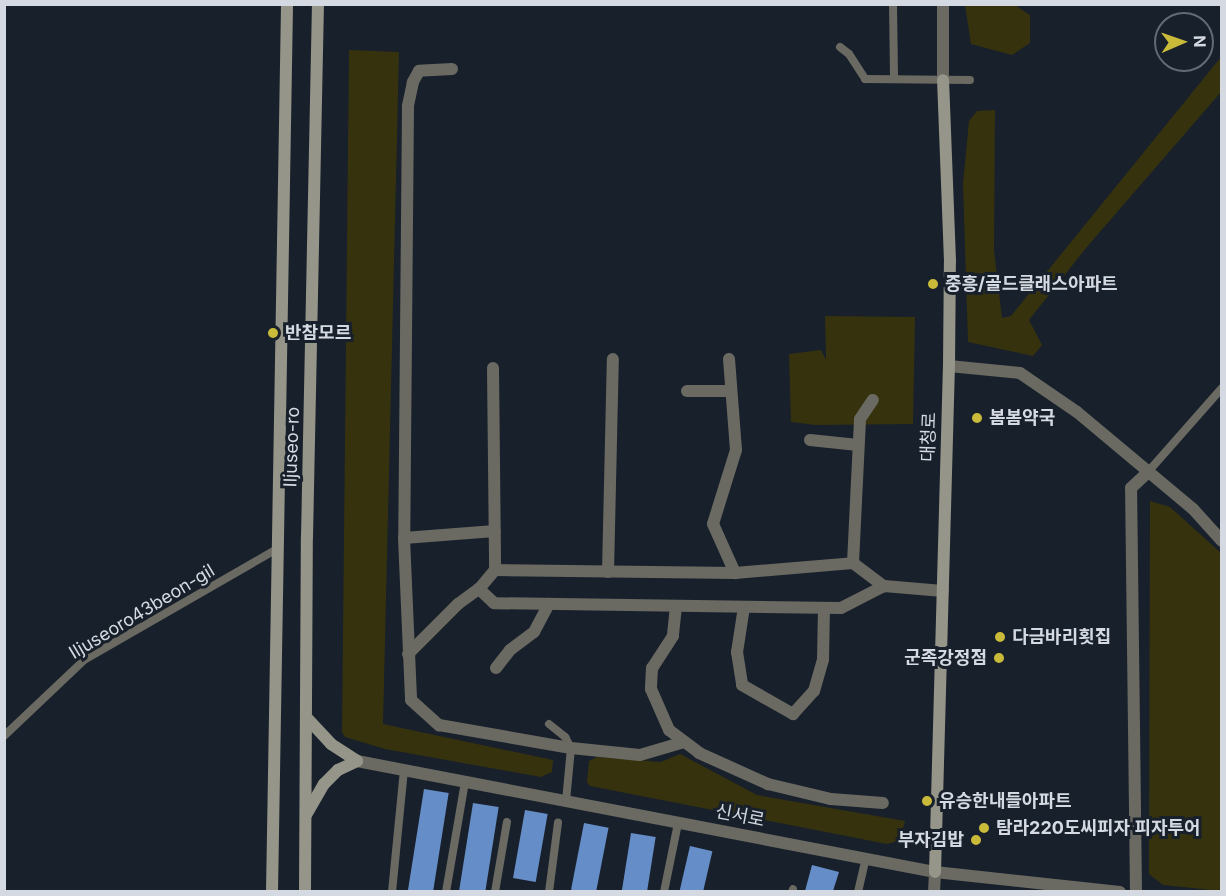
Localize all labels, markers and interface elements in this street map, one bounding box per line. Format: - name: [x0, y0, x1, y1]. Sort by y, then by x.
- north arrow: [1154, 12, 1214, 72]
- text: N: [1190, 35, 1210, 48]
- place label: 중흥/골드클래스아파트: [945, 273, 1118, 295]
- marker: 중흥/골드클래스아파트: [926, 277, 940, 291]
- place label: 반참모르: [285, 322, 351, 344]
- marker: 반참모르: [266, 326, 280, 340]
- street label: Iljuseo-ro: [280, 406, 304, 488]
- place label: 봄봄약국: [989, 407, 1055, 429]
- marker: 봄봄약국: [970, 411, 984, 425]
- street label: 대청로: [917, 412, 941, 462]
- street label: Iljuseoro43beon-gil: [65, 560, 219, 664]
- place label: 다금바리횟집: [1012, 626, 1111, 648]
- marker: 다금바리횟집: [993, 630, 1007, 644]
- place label: 군족강정점: [904, 647, 987, 669]
- marker: 군족강정점: [992, 651, 1006, 665]
- place label: 유승한내들아파트: [939, 790, 1071, 812]
- marker: 유승한내들아파트: [920, 794, 934, 808]
- street label: 신서로: [714, 801, 766, 831]
- place label: 탐라220도씨피자 피자투어: [996, 817, 1201, 839]
- marker: 탐라220도씨피자 피자투어: [977, 821, 991, 835]
- place label: 부자김밥: [898, 829, 964, 851]
- marker: 부자김밥: [969, 833, 983, 847]

